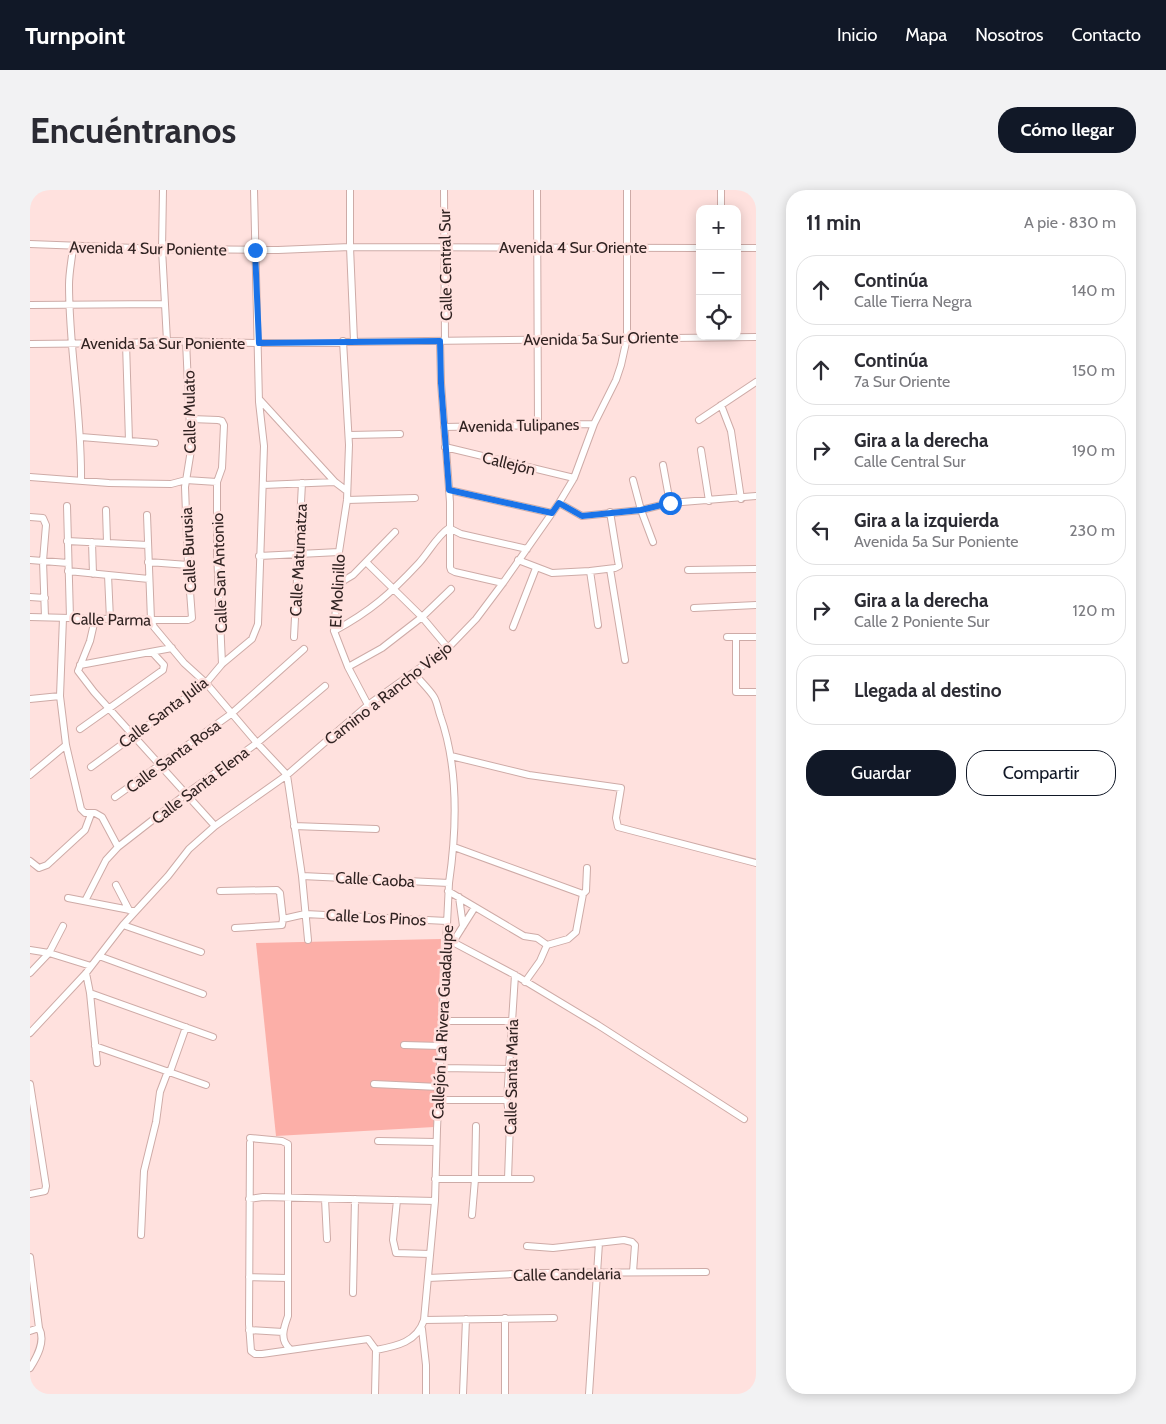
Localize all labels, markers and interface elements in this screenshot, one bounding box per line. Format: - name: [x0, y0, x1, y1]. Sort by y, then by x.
- text: Turnpoint: [25, 21, 125, 50]
- text: Inicio: [837, 24, 877, 46]
- text: Mapa: [905, 24, 947, 46]
- text: Nosotros: [975, 24, 1044, 46]
- text: Contacto: [1072, 24, 1141, 46]
- button: Cómo llegar: [998, 107, 1136, 153]
- text: Encuéntranos: [30, 109, 236, 152]
- map controls: [696, 205, 741, 340]
- button: +: [696, 205, 741, 250]
- street label: Calle Central Sur: [435, 208, 456, 321]
- text: 11 min: [806, 210, 861, 235]
- text: A pie · 830 m: [1024, 213, 1116, 232]
- street label: Avenida 4 Sur Poniente: [69, 238, 227, 259]
- street label: Avenida 4 Sur Oriente: [499, 238, 647, 257]
- route end: [244, 239, 267, 262]
- button: −: [696, 250, 741, 295]
- text: Continúa: [854, 269, 928, 292]
- icon: ahead: [807, 276, 835, 304]
- text: 140 m: [1072, 281, 1115, 300]
- text: Calle Tierra Negra: [854, 292, 972, 311]
- button: locate: [696, 295, 741, 340]
- street label: Avenida 5a Sur Oriente: [523, 328, 679, 349]
- street label: Avenida 5a Sur Poniente: [81, 334, 245, 353]
- text: Continúa: [854, 349, 928, 372]
- icon: ahead: [807, 356, 835, 384]
- text: 150 m: [1072, 361, 1115, 380]
- street label: Calle Mulato: [179, 370, 200, 454]
- text: 7a Sur Oriente: [854, 372, 950, 391]
- street label: Avenida Tulipanes: [458, 415, 580, 436]
- text: Gira a la derecha: [854, 429, 989, 452]
- icon: right: [807, 436, 835, 464]
- text: 190 m: [1072, 441, 1115, 460]
- street label: Callejón: [480, 448, 538, 479]
- text: Calle Central Sur: [854, 452, 966, 471]
- route start: [659, 492, 682, 515]
- street label: Calle Matumatza: [286, 503, 311, 617]
- street label: Calle Burusia: [177, 506, 200, 593]
- text: Gira a la izquierda: [854, 509, 999, 532]
- street label: Calle San Antonio: [208, 512, 231, 633]
- icon: left: [807, 516, 835, 544]
- text: 230 m: [1069, 521, 1115, 540]
- text: Avenida 5a Sur Poniente: [854, 532, 1019, 551]
- street label: El Molinillo: [326, 554, 349, 628]
- text: Gira a la derecha: [854, 589, 989, 612]
- icon: right: [807, 596, 835, 624]
- text: 120 m: [1073, 601, 1115, 620]
- street label: Calle Parma: [71, 609, 152, 630]
- text: Calle 2 Poniente Sur: [854, 612, 990, 631]
- street label: Camino a Rancho Viejo: [321, 638, 456, 749]
- street label: Calle Santa Julia: [115, 673, 212, 752]
- icon: arrive: [807, 676, 835, 704]
- text: Llegada al destino: [854, 679, 1001, 702]
- street label: Calle Santa Rosa: [122, 716, 224, 797]
- street label: Calle Santa Elena: [148, 743, 253, 828]
- button: Guardar: [806, 750, 956, 796]
- button: Compartir: [966, 750, 1116, 796]
- street label: Calle Caoba: [335, 868, 416, 891]
- street label: Calle Los Pinos: [325, 905, 427, 930]
- street label: Callejón La Rivera Guadalupe: [428, 924, 457, 1120]
- street label: Calle Santa María: [501, 1019, 522, 1135]
- street label: Calle Candelaria: [513, 1264, 621, 1285]

